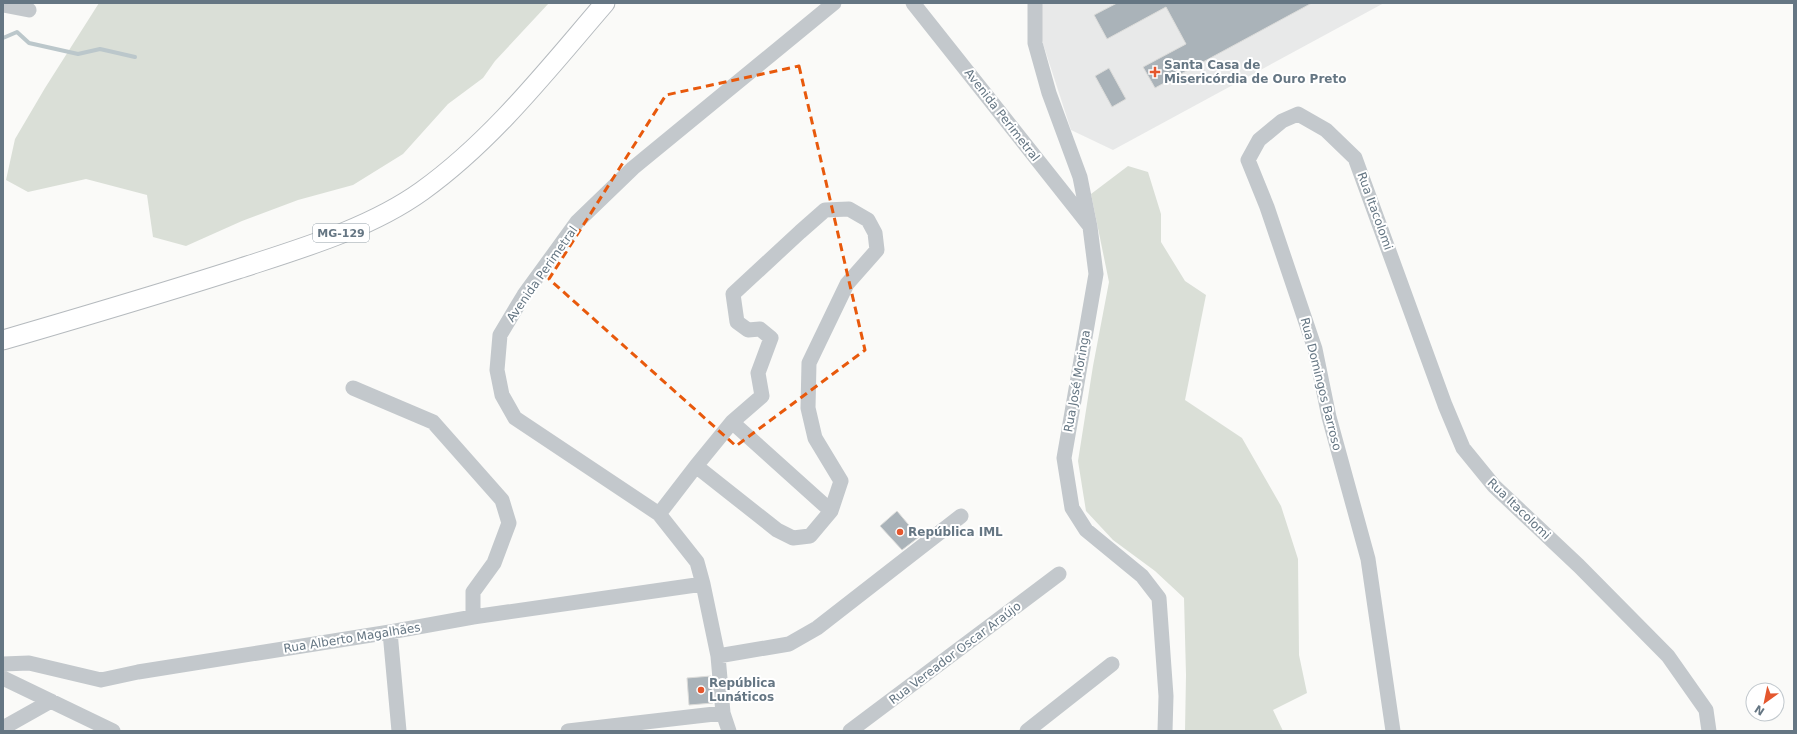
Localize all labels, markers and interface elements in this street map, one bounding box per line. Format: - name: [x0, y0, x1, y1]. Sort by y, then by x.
- place label: Santa Casa de Misericórdia de Ouro Preto: [1164, 58, 1346, 86]
- street label: Avenida Perimetral: [962, 66, 1042, 164]
- marker: Santa Casa de Misericórdia de Ouro Preto: [1149, 66, 1161, 78]
- street label: Rua Itacolomi: [1354, 170, 1396, 252]
- street label: Avenida Perimetral: [504, 223, 580, 325]
- road number: MG-129: [313, 224, 369, 242]
- street label: Rua Domingos Barroso: [1298, 316, 1344, 452]
- street label: Rua José Moringa: [1061, 329, 1093, 433]
- street label: Rua Itacolomi: [1485, 476, 1553, 542]
- place label: República IML: [908, 525, 1003, 539]
- marker: República IML: [895, 527, 905, 537]
- street label: Rua Vereador Oscar Araújo: [886, 599, 1024, 707]
- street label: Rua Alberto Magalhães: [282, 620, 422, 656]
- place label: República Lunáticos: [709, 676, 776, 704]
- north arrow: [1745, 682, 1785, 722]
- marker: República Lunáticos: [696, 685, 706, 695]
- text: N: [1752, 702, 1767, 718]

